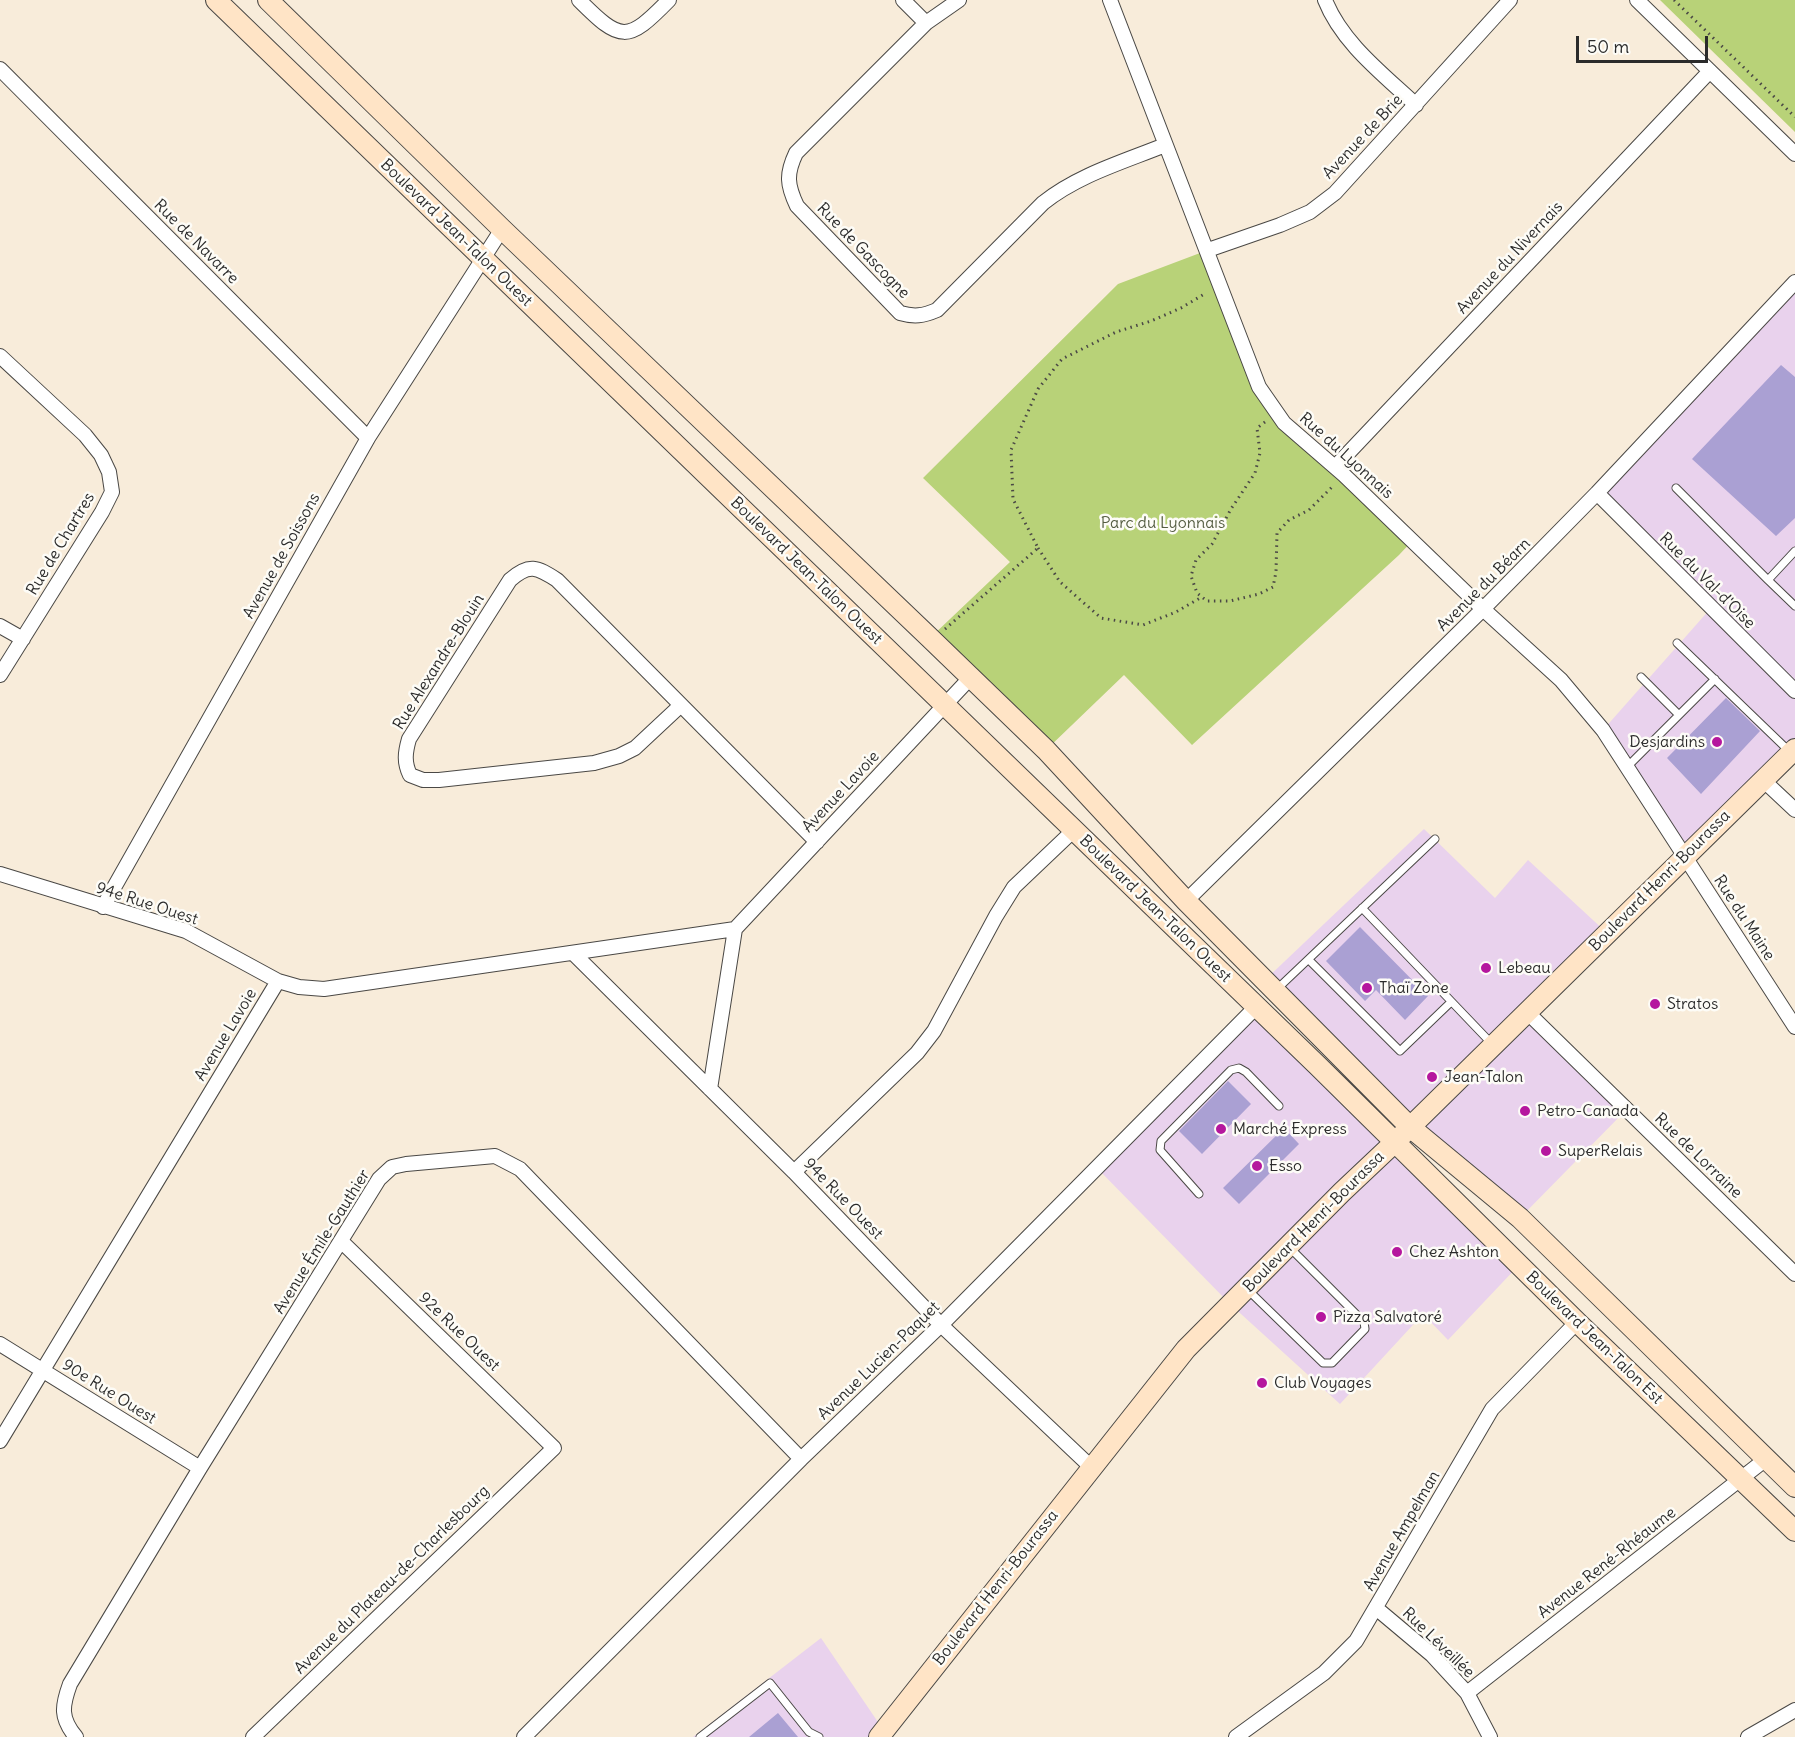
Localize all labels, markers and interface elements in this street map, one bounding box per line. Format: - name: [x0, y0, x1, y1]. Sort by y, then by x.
- scale bar: [1579, 24, 1711, 62]
- text: 50 m: [1587, 35, 1629, 58]
- street label: Avenue de Brie: [1319, 91, 1407, 183]
- street label: Boulevard Jean-Talon Ouest: [376, 155, 536, 311]
- street label: Rue de Navarre: [150, 196, 242, 288]
- street label: Avenue du Nivernais: [1453, 198, 1567, 318]
- street label: Rue de Gascogne: [813, 199, 913, 303]
- street label: Rue du Lyonnais: [1295, 409, 1397, 503]
- street label: Rue de Chartres: [23, 489, 99, 599]
- street label: Avenue de Soissons: [239, 490, 325, 622]
- street label: Boulevard Jean-Talon Ouest: [726, 493, 886, 649]
- park label: Parc du Lyonnais: [1101, 513, 1225, 533]
- street label: Rue du Val-d'Oise: [1655, 529, 1759, 633]
- street label: Avenue du Béarn: [1433, 534, 1535, 636]
- street label: Rue Alexandre-Blouin: [389, 591, 489, 733]
- place label: Desjardins: [1629, 732, 1705, 752]
- marker: Desjardins: [1710, 735, 1724, 749]
- street label: Avenue Lavoie: [798, 747, 884, 837]
- street label: Boulevard Henri-Bourassa: [1585, 806, 1735, 956]
- street label: Boulevard Jean-Talon Ouest: [1075, 831, 1235, 987]
- street label: Rue du Maine: [1709, 872, 1779, 964]
- street label: 94e Rue Ouest: [94, 879, 200, 929]
- place label: Lebeau: [1498, 958, 1551, 978]
- marker: Lebeau: [1479, 961, 1493, 975]
- place label: Thaï Zone: [1379, 978, 1449, 998]
- marker: Thaï Zone: [1360, 981, 1374, 995]
- street label: Avenue Lavoie: [191, 985, 261, 1085]
- place label: Stratos: [1667, 994, 1718, 1014]
- marker: Stratos: [1648, 997, 1662, 1011]
- place label: Jean-Talon: [1444, 1067, 1523, 1087]
- marker: Jean-Talon: [1425, 1070, 1439, 1084]
- place label: Petro-Canada: [1537, 1101, 1639, 1121]
- marker: Petro-Canada: [1518, 1104, 1532, 1118]
- street label: Rue de Lorraine: [1650, 1109, 1746, 1203]
- place label: Marché Express: [1233, 1119, 1347, 1139]
- marker: Marché Express: [1214, 1122, 1228, 1136]
- place label: SuperRelais: [1558, 1141, 1642, 1161]
- marker: SuperRelais: [1539, 1144, 1553, 1158]
- street label: Boulevard Henri-Bourassa: [1239, 1147, 1389, 1297]
- street label: 94e Rue Ouest: [799, 1154, 887, 1244]
- place label: Esso: [1269, 1156, 1302, 1176]
- marker: Esso: [1250, 1159, 1264, 1173]
- street label: Avenue Émile-Gauthier: [270, 1166, 374, 1318]
- place label: Chez Ashton: [1409, 1242, 1499, 1262]
- marker: Chez Ashton: [1390, 1245, 1404, 1259]
- street label: Boulevard Jean-Talon Est: [1522, 1268, 1666, 1408]
- street label: 92e Rue Ouest: [415, 1289, 503, 1375]
- street label: Avenue Lucien-Paquet: [814, 1298, 944, 1424]
- place label: Pizza Salvatoré: [1333, 1307, 1442, 1327]
- marker: Pizza Salvatoré: [1314, 1310, 1328, 1324]
- street label: 90e Rue Ouest: [59, 1356, 159, 1428]
- place label: Club Voyages: [1274, 1373, 1371, 1393]
- marker: Club Voyages: [1255, 1376, 1269, 1390]
- street label: Avenue Ampelman: [1360, 1468, 1444, 1594]
- street label: Avenue du Plateau-de-Charlesbourg: [291, 1482, 493, 1678]
- street label: Avenue René-Rhéaume: [1534, 1503, 1680, 1623]
- street label: Boulevard Henri-Bourassa: [929, 1507, 1063, 1669]
- street label: Rue Léveillée: [1398, 1604, 1478, 1682]

